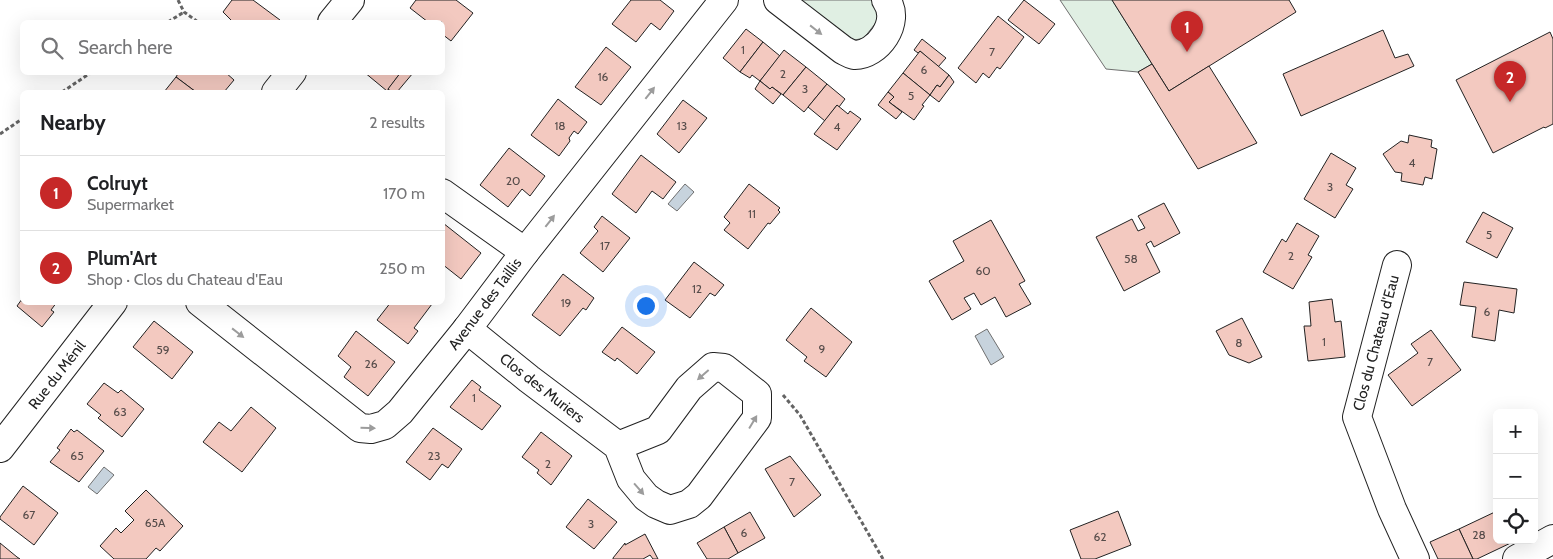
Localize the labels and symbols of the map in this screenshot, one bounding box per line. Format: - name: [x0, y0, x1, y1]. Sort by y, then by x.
- pin: 1: [1171, 11, 1203, 52]
- one-way arrow: [810, 24, 823, 35]
- house number: 1: [741, 42, 745, 57]
- house number: 7: [989, 44, 995, 59]
- pin: 2: [1494, 61, 1526, 102]
- house number: 6: [921, 62, 928, 77]
- house number: 2: [780, 66, 786, 81]
- house number: 16: [598, 69, 609, 84]
- house number: 3: [802, 81, 808, 96]
- one-way arrow: [645, 87, 656, 100]
- house number: 5: [908, 88, 914, 103]
- house number: 18: [554, 118, 566, 133]
- house number: 13: [677, 118, 687, 133]
- house number: 4: [834, 119, 841, 134]
- house number: 4: [1409, 155, 1416, 170]
- house number: 20: [506, 173, 520, 188]
- house number: 3: [1327, 179, 1333, 194]
- house number: 11: [748, 206, 756, 221]
- one-way arrow: [544, 214, 555, 227]
- house number: 5: [1486, 227, 1492, 242]
- house number: 17: [600, 238, 610, 253]
- house number: 2: [1288, 248, 1294, 263]
- house number: 58: [1124, 251, 1138, 266]
- street label: Avenue des Taillis: [445, 254, 525, 354]
- house number: 60: [975, 263, 991, 278]
- street label: Clos du Chateau d'Eau: [1349, 273, 1403, 413]
- house number: 12: [692, 281, 702, 296]
- your location: [633, 293, 659, 319]
- house number: 19: [561, 295, 572, 310]
- house number: 6: [1484, 304, 1491, 319]
- one-way arrow: [231, 327, 244, 338]
- house number: 1: [1322, 334, 1326, 349]
- house number: 8: [1235, 335, 1243, 350]
- street label: Rue du Ménil: [25, 337, 90, 413]
- house number: 9: [819, 341, 826, 356]
- house number: 59: [156, 342, 170, 357]
- street label: Clos des Muriers: [496, 349, 588, 427]
- house number: 7: [1427, 354, 1433, 369]
- house number: 26: [364, 356, 378, 371]
- one-way arrow: [696, 370, 709, 381]
- house number: 1: [472, 390, 476, 405]
- house number: 63: [113, 404, 127, 419]
- one-way arrow: [748, 416, 757, 429]
- one-way arrow: [360, 424, 376, 432]
- house number: 65: [70, 448, 84, 463]
- house number: 23: [428, 448, 440, 463]
- house number: 2: [545, 456, 551, 471]
- house number: 7: [789, 474, 795, 489]
- one-way arrow: [633, 483, 645, 495]
- house number: 67: [23, 507, 35, 522]
- house number: 65A: [145, 515, 166, 530]
- house number: 3: [588, 516, 594, 531]
- house number: 6: [741, 525, 748, 540]
- house number: 28: [1472, 527, 1486, 542]
- house number: 62: [1093, 529, 1107, 544]

